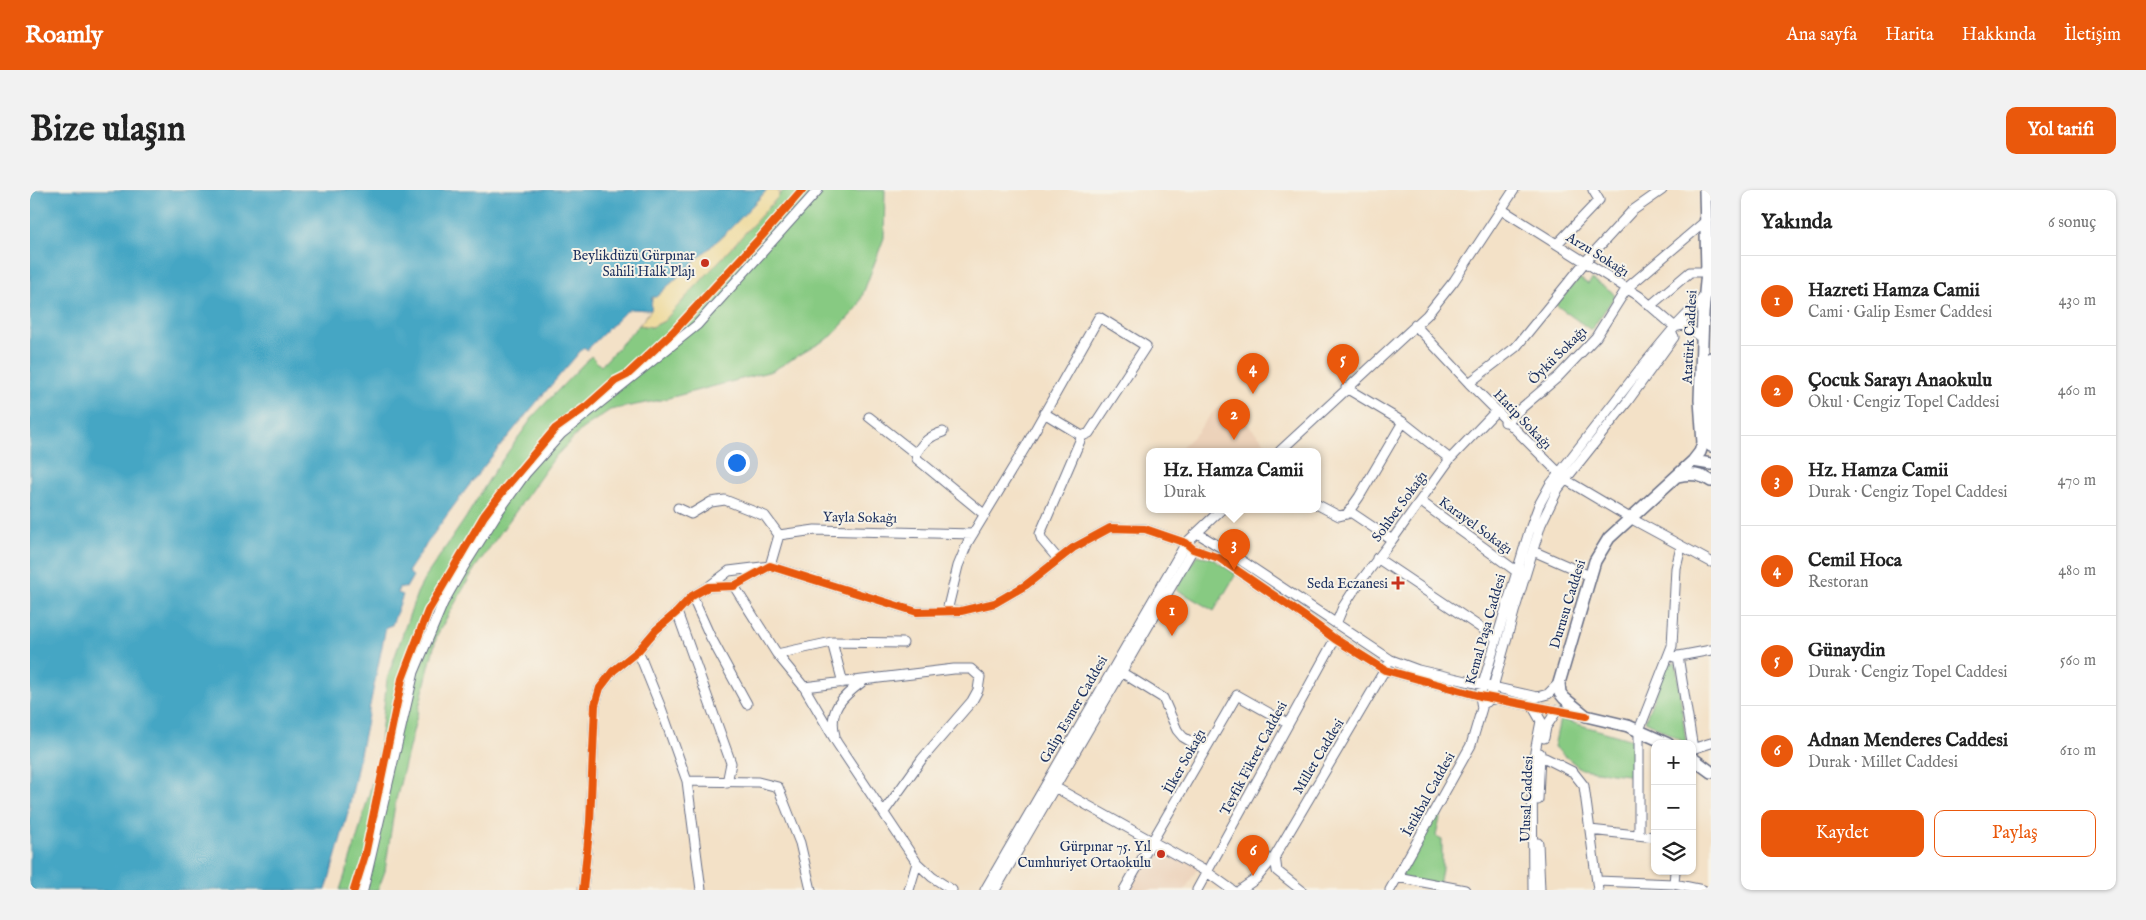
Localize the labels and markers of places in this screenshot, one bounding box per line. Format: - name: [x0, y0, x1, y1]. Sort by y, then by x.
- place label: Beylikdüzü Gürpınar Sahili Halk Plajı: [573, 247, 695, 281]
- marker: Beylikdüzü Gürpınar Sahili Halk Plajı: [699, 257, 711, 269]
- pin: 5: [1327, 344, 1359, 385]
- pin: 4: [1237, 353, 1269, 394]
- pin: 2: [1218, 399, 1250, 440]
- pin: 3: [1218, 529, 1250, 570]
- place label: Seda Eczanesi: [1307, 575, 1388, 593]
- marker: Seda Eczanesi: [1392, 577, 1404, 589]
- pin: 1: [1156, 595, 1188, 636]
- pin: 6: [1237, 835, 1269, 876]
- place label: Gürpınar 75. Yıl Cumhuriyet Ortaokulu: [1018, 838, 1151, 872]
- marker: Gürpınar 75. Yıl Cumhuriyet Ortaokulu: [1155, 848, 1167, 860]

